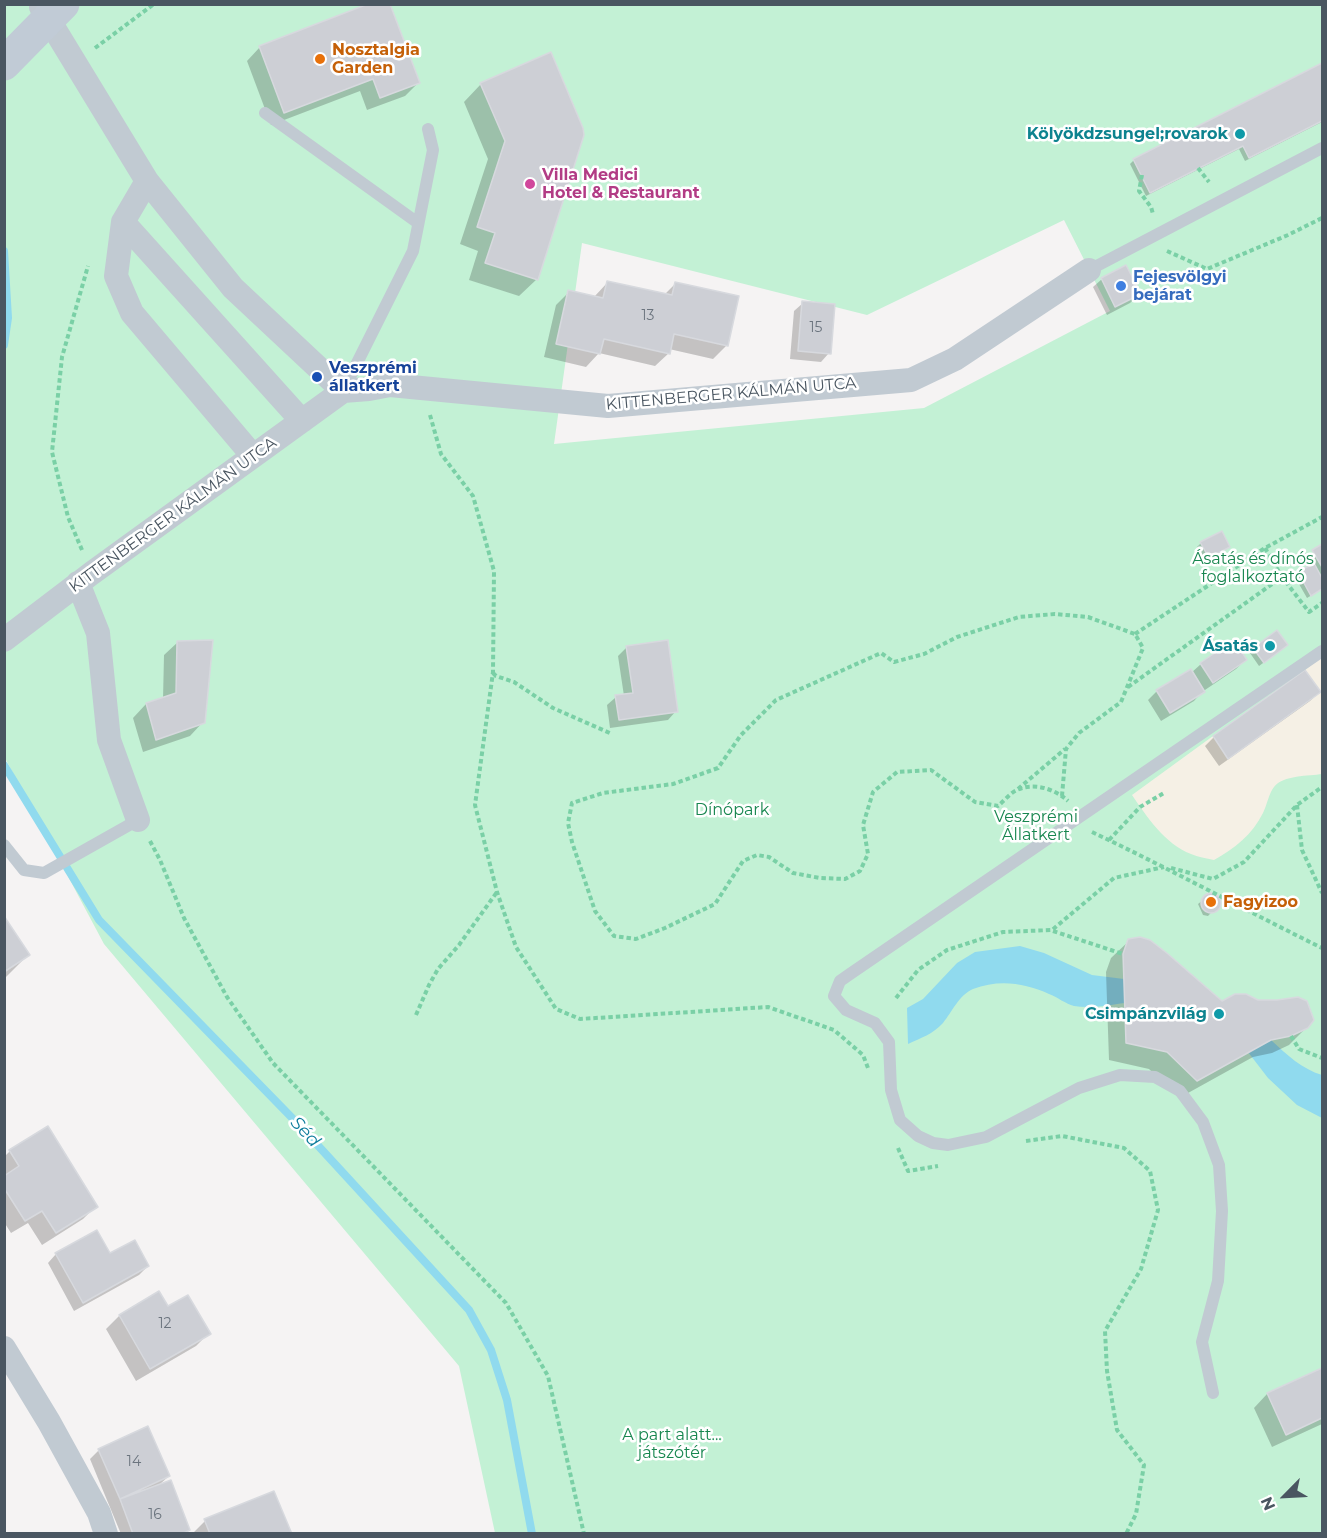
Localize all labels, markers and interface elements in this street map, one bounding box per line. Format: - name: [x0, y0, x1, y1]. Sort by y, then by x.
- place label: Nosztalgia Garden: [332, 40, 420, 78]
- marker: Nosztalgia Garden: [313, 52, 327, 66]
- place label: Kölyökdzsungel;rovarok: [1027, 124, 1228, 144]
- marker: Kölyökdzsungel;rovarok: [1233, 127, 1247, 141]
- place label: Villa Medici Hotel & Restaurant: [542, 165, 700, 203]
- marker: Villa Medici Hotel & Restaurant: [523, 177, 537, 191]
- place label: Fejesvölgyi bejárat: [1133, 267, 1227, 305]
- marker: Fejesvölgyi bejárat: [1114, 279, 1128, 293]
- house number: 13: [642, 308, 654, 324]
- house number: 15: [810, 320, 822, 336]
- place label: Veszprémi állatkert: [329, 358, 417, 396]
- marker: Veszprémi állatkert: [310, 370, 324, 384]
- street label: KITTENBERGER KÁLMÁN UTCA: [605, 373, 857, 415]
- street label: KITTENBERGER KÁLMÁN UTCA: [66, 433, 280, 597]
- park label: Ásatás és dínós foglalkoztató: [1192, 549, 1314, 587]
- place label: Ásatás: [1202, 636, 1258, 656]
- marker: Ásatás: [1263, 639, 1277, 653]
- park label: Dínópark: [695, 800, 769, 820]
- park label: Veszprémi Állatkert: [994, 807, 1078, 845]
- place label: Fagyizoo: [1223, 892, 1298, 912]
- marker: Fagyizoo: [1204, 895, 1218, 909]
- place label: Csimpánzvilág: [1085, 1004, 1207, 1024]
- marker: Csimpánzvilág: [1212, 1007, 1226, 1021]
- water label: Séd: [285, 1112, 325, 1152]
- house number: 12: [158, 1316, 172, 1332]
- park label: A part alatt... játszótér: [622, 1425, 722, 1463]
- house number: 14: [127, 1454, 141, 1470]
- north arrow: [1255, 1466, 1315, 1526]
- text: N: [1257, 1494, 1279, 1513]
- house number: 16: [148, 1507, 162, 1523]

